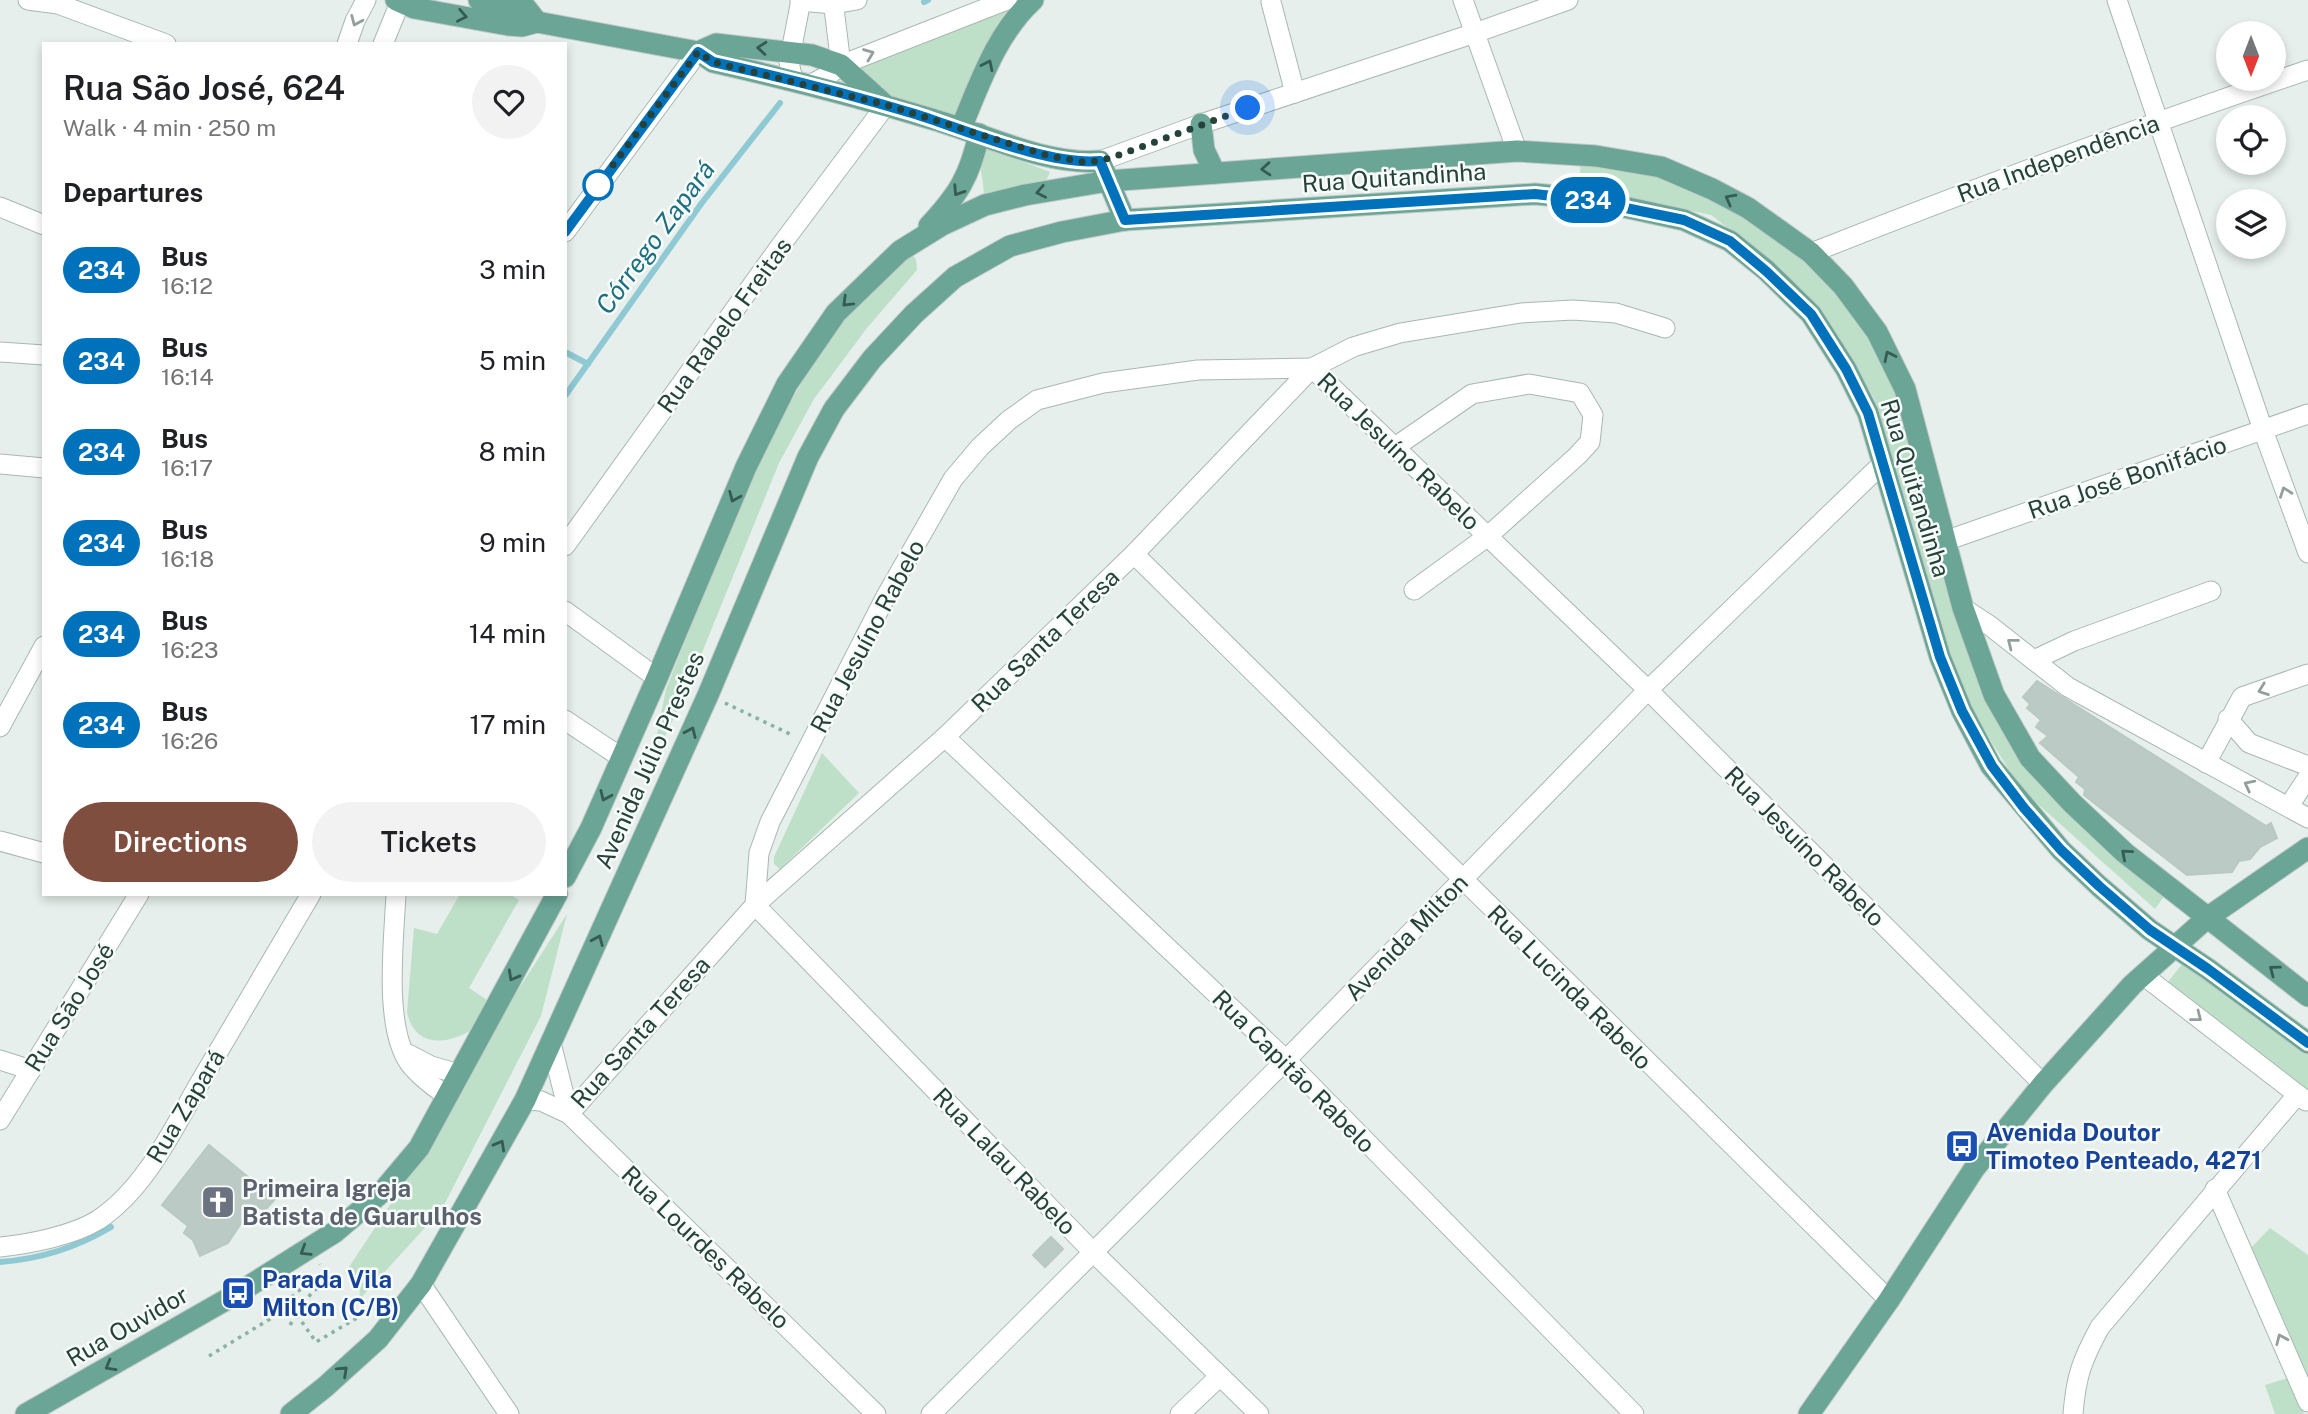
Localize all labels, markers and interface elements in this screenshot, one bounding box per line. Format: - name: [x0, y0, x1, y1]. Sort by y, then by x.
- one-way arrow: [456, 8, 468, 23]
- one-way arrow: [350, 14, 364, 27]
- north arrow: [2216, 21, 2286, 91]
- map controls: [2216, 21, 2286, 259]
- one-way arrow: [756, 41, 767, 56]
- one-way arrow: [863, 48, 875, 62]
- one-way arrow: [980, 60, 994, 72]
- button: heart: [472, 65, 546, 139]
- text: Rua São José, 624: [63, 69, 345, 107]
- your location: [1230, 90, 1265, 125]
- button: locate: [2216, 105, 2286, 175]
- street label: Rua Independência: [1953, 108, 2163, 208]
- text: Walk · 4 min · 250 m: [63, 114, 276, 141]
- water label: Córrego Zapará: [589, 154, 721, 320]
- street label: Rua Quitandinha: [1301, 157, 1487, 197]
- one-way arrow: [1260, 161, 1271, 176]
- unlabelled marker: [583, 170, 613, 200]
- text: Departures: [63, 177, 203, 208]
- line badge: 234: [1548, 177, 1628, 223]
- one-way arrow: [953, 183, 966, 196]
- one-way arrow: [1035, 183, 1047, 198]
- text: 234: [1565, 186, 1611, 214]
- button: layers: [2216, 189, 2286, 259]
- one-way arrow: [1725, 193, 1737, 207]
- street label: Rua Rabelo Freitas: [651, 232, 797, 418]
- text: Bus: [161, 241, 208, 272]
- text: 3 min: [479, 254, 546, 285]
- text: 234: [78, 256, 125, 284]
- text: 16:12: [161, 272, 213, 299]
- one-way arrow: [842, 293, 855, 306]
- text: Bus: [161, 332, 208, 363]
- text: 5 min: [479, 345, 546, 376]
- text: 234: [78, 347, 125, 375]
- one-way arrow: [1883, 351, 1897, 363]
- text: 16:14: [161, 363, 214, 390]
- street label: Rua Jesuíno Rabelo: [1312, 366, 1486, 536]
- street label: Rua Quitandinha: [1876, 395, 1956, 581]
- text: Bus: [161, 423, 208, 454]
- street label: Rua José Bonifácio: [2024, 430, 2230, 524]
- text: 8 min: [479, 436, 546, 467]
- text: 234: [78, 438, 125, 466]
- text: 16:17: [161, 454, 213, 481]
- one-way arrow: [2280, 486, 2294, 498]
- one-way arrow: [728, 491, 742, 503]
- text: Bus: [161, 514, 208, 545]
- text: 9 min: [479, 527, 546, 558]
- text: 234: [78, 529, 125, 557]
- street label: Rua Jesuíno Rabelo: [804, 535, 930, 737]
- text: 16:18: [161, 545, 214, 572]
- street label: Rua Santa Teresa: [965, 562, 1125, 718]
- text: Bus: [161, 605, 208, 636]
- text: 14 min: [469, 618, 546, 649]
- text: 234: [78, 620, 125, 648]
- text: 16:23: [161, 636, 219, 663]
- one-way arrow: [2007, 639, 2020, 652]
- street label: Avenida Júlio Prestes: [589, 647, 709, 873]
- one-way arrow: [2257, 682, 2269, 696]
- text: Bus: [161, 696, 208, 727]
- text: 17 min: [469, 709, 546, 740]
- text: 234: [78, 711, 125, 739]
- text: 16:26: [161, 727, 218, 754]
- one-way arrow: [683, 727, 697, 740]
- street label: Rua Jesuíno Rabelo: [1719, 760, 1891, 932]
- one-way arrow: [2243, 780, 2256, 793]
- one-way arrow: [599, 789, 613, 802]
- button: Directions: [63, 802, 298, 882]
- button: Tickets: [312, 802, 546, 882]
- one-way arrow: [2122, 850, 2135, 862]
- street label: Avenida Milton: [1339, 868, 1473, 1006]
- street label: Rua Lucinda Rabelo: [1482, 899, 1658, 1075]
- one-way arrow: [590, 935, 604, 947]
- street label: Rua São José: [18, 938, 120, 1076]
- street label: Rua Santa Teresa: [565, 950, 715, 1114]
- one-way arrow: [2269, 966, 2281, 978]
- one-way arrow: [508, 969, 522, 982]
- street label: Rua Capitão Rabelo: [1207, 984, 1381, 1158]
- one-way arrow: [2190, 1009, 2202, 1022]
- street label: Rua Zapará: [140, 1044, 230, 1168]
- street label: Rua Lalau Rabelo: [928, 1082, 1082, 1240]
- place label: Avenida Doutor Timoteo Penteado, 4271: [1986, 1118, 2262, 1174]
- bus stop icon: Avenida Doutor Timoteo Penteado, 4271: [1943, 1127, 1981, 1165]
- one-way arrow: [492, 1140, 505, 1153]
- street label: Rua Lourdes Rabelo: [616, 1160, 796, 1334]
- place label: Primeira Igreja Batista de Guarulhos: [242, 1174, 482, 1230]
- church icon: Primeira Igreja Batista de Guarulhos: [199, 1183, 237, 1221]
- one-way arrow: [300, 1242, 313, 1255]
- place label: Parada Vila Milton (C/B): [262, 1265, 399, 1321]
- bus stop icon: Parada Vila Milton (C/B): [219, 1274, 257, 1312]
- street label: Rua Ouvidor: [61, 1280, 193, 1372]
- one-way arrow: [2275, 1334, 2289, 1347]
- one-way arrow: [104, 1358, 117, 1371]
- one-way arrow: [335, 1366, 348, 1379]

